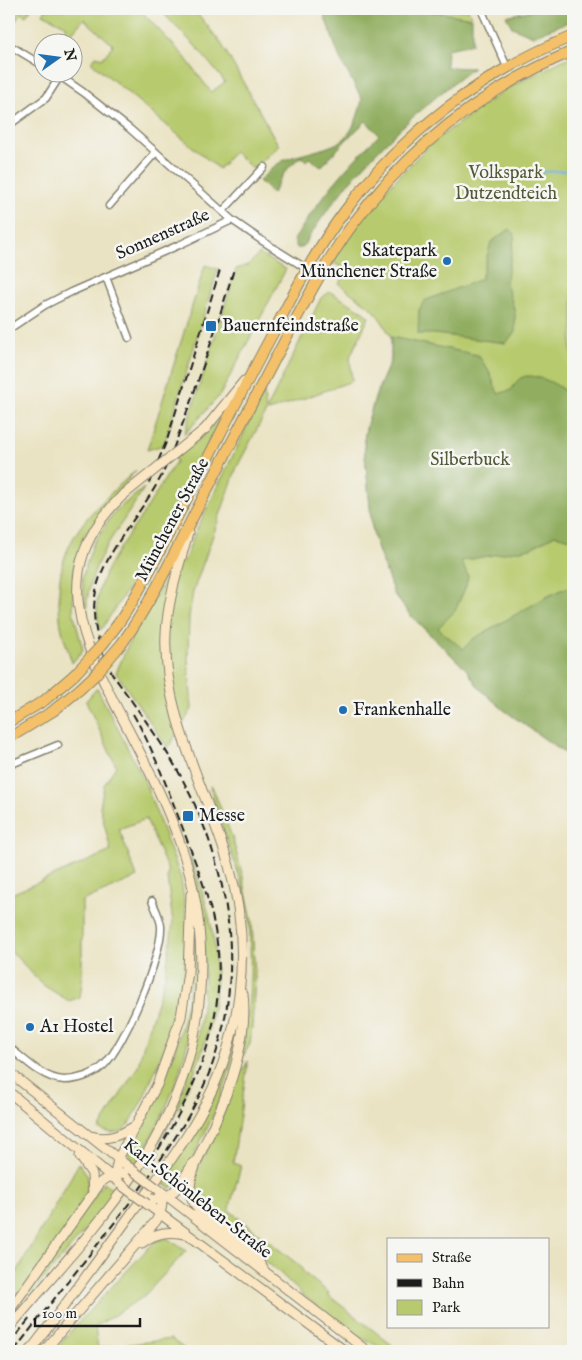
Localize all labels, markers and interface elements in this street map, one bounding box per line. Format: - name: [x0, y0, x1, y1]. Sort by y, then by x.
- north arrow: [32, 32, 82, 82]
- text: N: [59, 46, 80, 63]
- park label: Volkspark Dutzendteich: [455, 162, 558, 206]
- street label: Sonnenstraße: [112, 204, 214, 266]
- place label: Skatepark Münchener Straße: [300, 240, 437, 284]
- marker: Skatepark Münchener Straße: [441, 255, 453, 267]
- place label: Bauernfeindstraße: [222, 315, 359, 338]
- marker: Bauernfeindstraße: [204, 319, 218, 333]
- park label: Silberbuck: [430, 449, 510, 472]
- street label: Münchener Straße: [131, 454, 215, 586]
- place label: Frankenhalle: [353, 699, 451, 722]
- marker: Frankenhalle: [337, 704, 349, 716]
- place label: Messe: [199, 805, 245, 828]
- marker: Messe: [181, 809, 195, 823]
- place label: A1 Hostel: [39, 1016, 113, 1039]
- marker: A1 Hostel: [24, 1021, 36, 1033]
- street label: Karl-Schönleben-Straße: [118, 1134, 276, 1264]
- legend: [387, 1238, 550, 1328]
- text: Straße: [432, 1248, 472, 1267]
- text: Bahn: [432, 1274, 464, 1293]
- scale bar: [35, 1295, 140, 1327]
- text: Park: [432, 1298, 462, 1317]
- text: 100 m: [42, 1304, 78, 1323]

